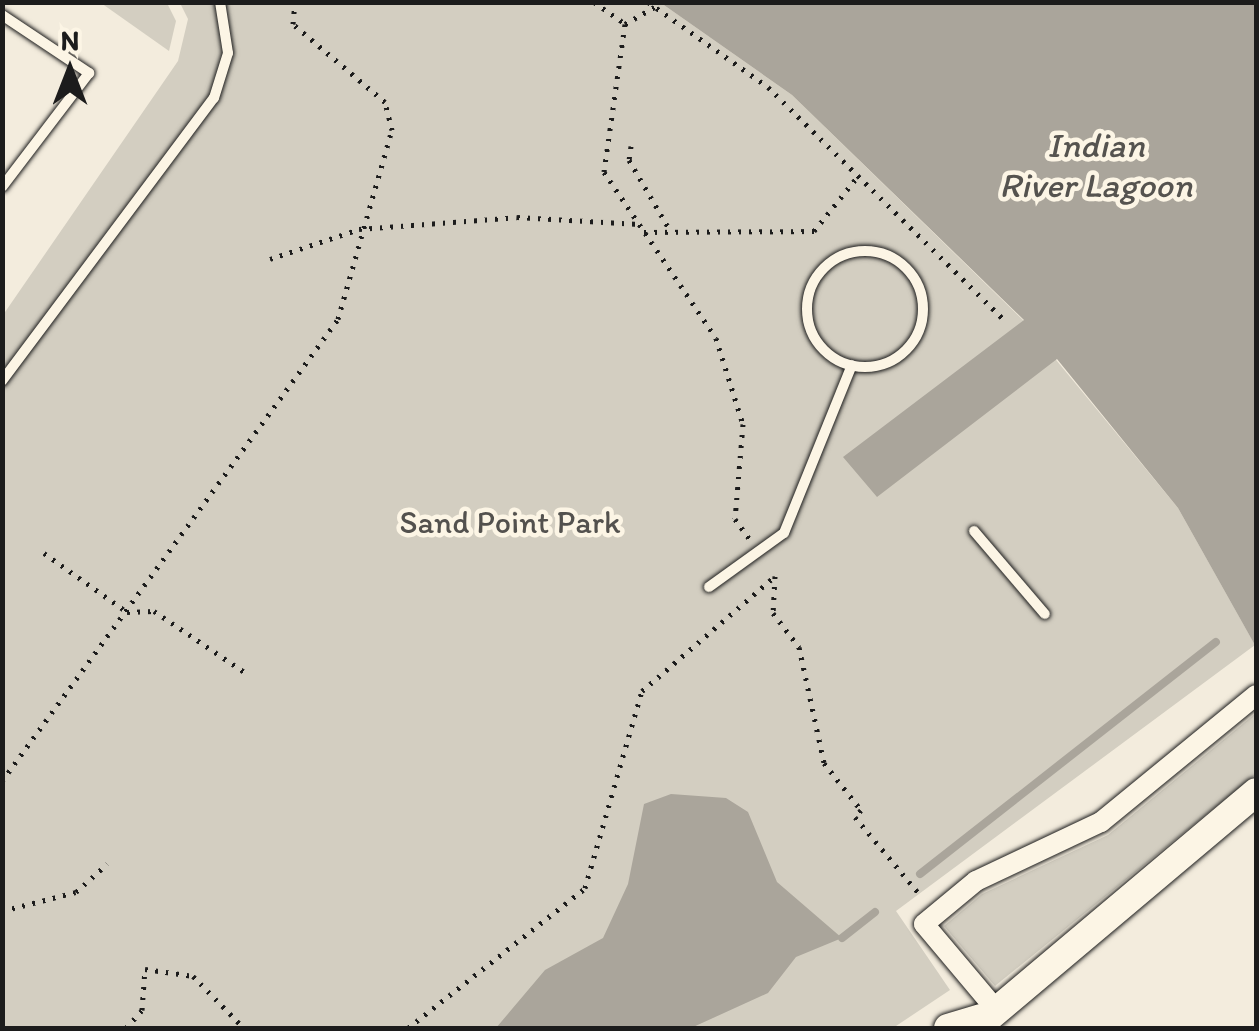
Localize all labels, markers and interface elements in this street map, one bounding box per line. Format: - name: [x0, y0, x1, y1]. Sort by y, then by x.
- north arrow: [20, 20, 120, 120]
- text: N: [61, 23, 79, 57]
- water label: Indian River Lagoon: [1000, 124, 1192, 206]
- park label: Sand Point Park: [400, 503, 620, 541]

